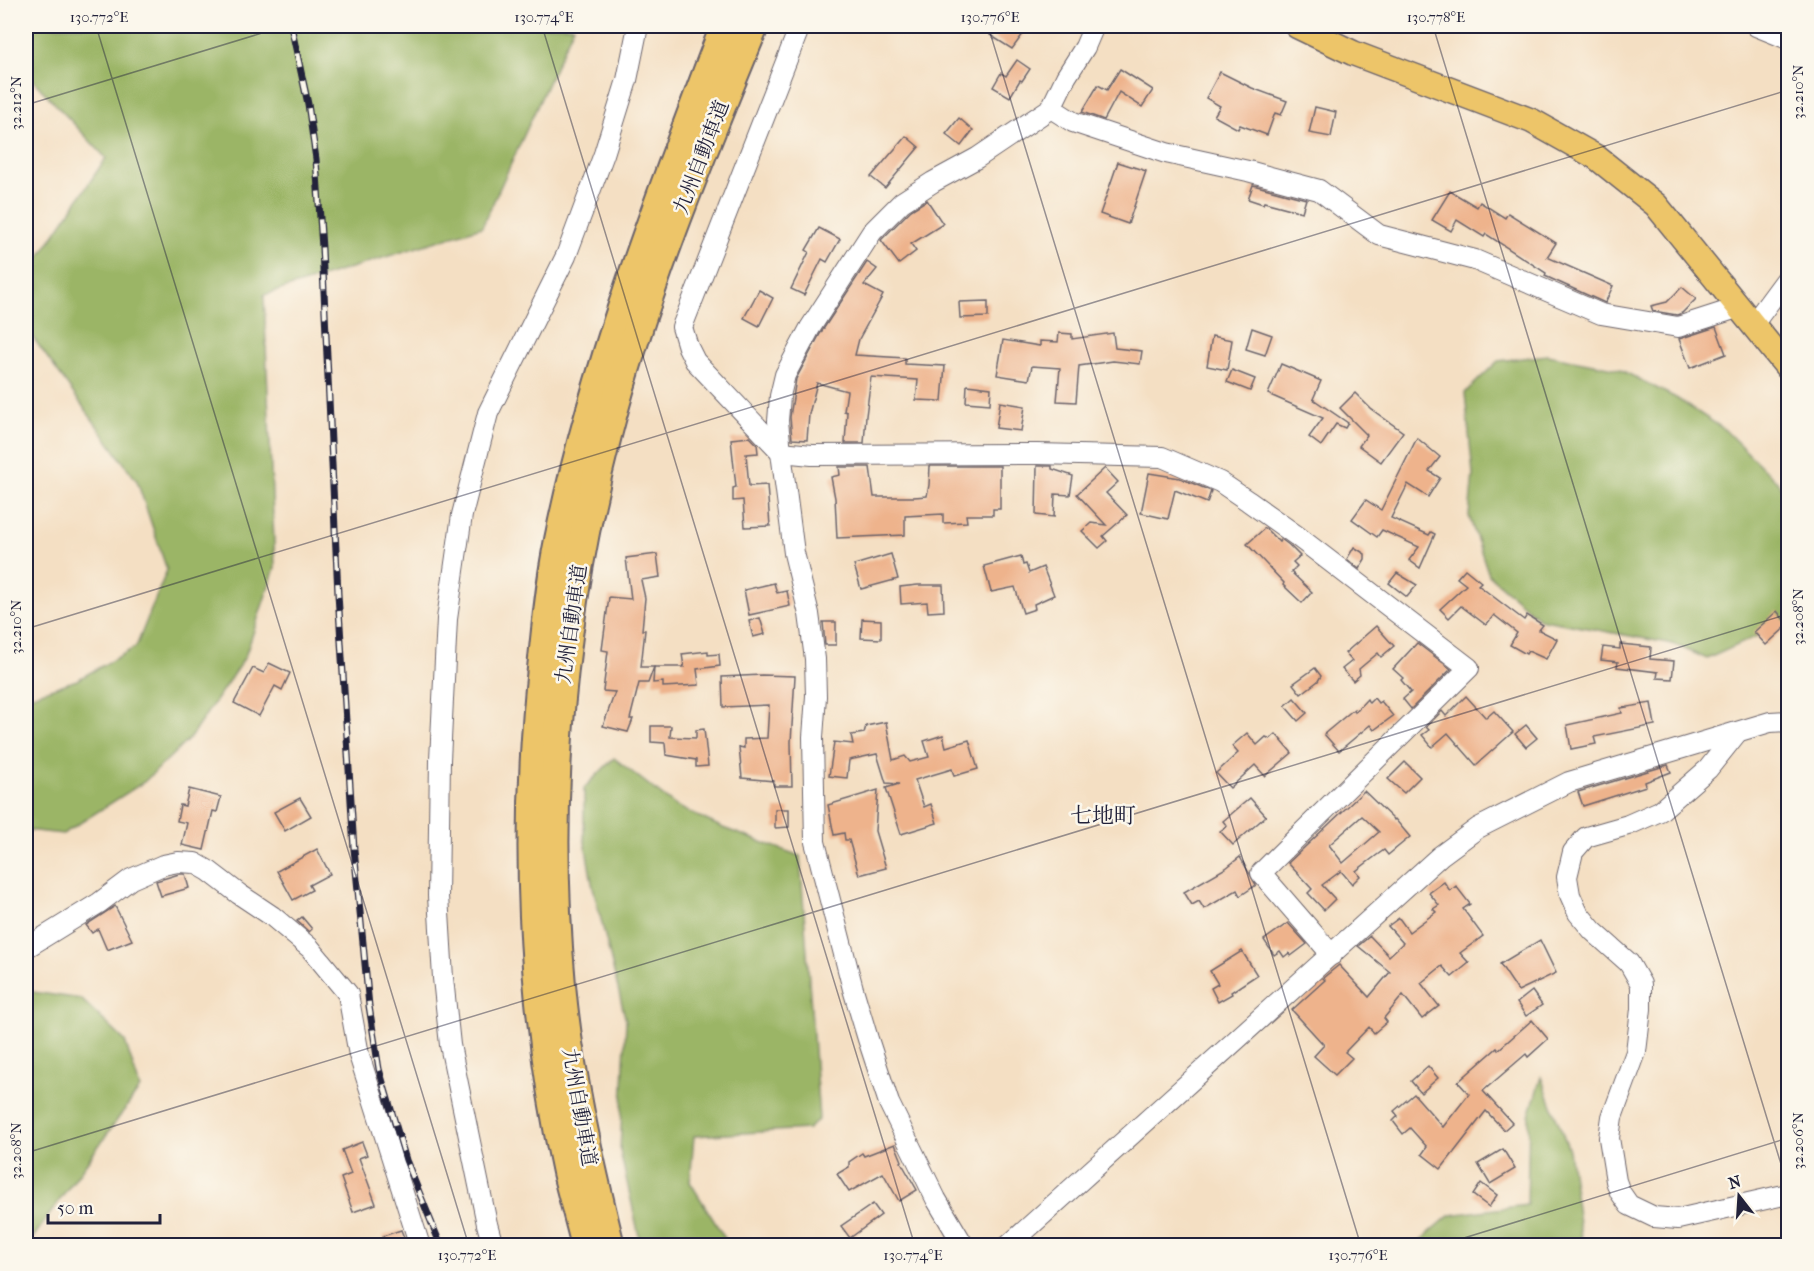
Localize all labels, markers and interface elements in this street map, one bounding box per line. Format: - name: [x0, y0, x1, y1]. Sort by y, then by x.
- text: 130.772°E: [70, 8, 128, 26]
- text: 130.774°E: [514, 8, 574, 26]
- text: 130.776°E: [960, 8, 1020, 26]
- text: 130.778°E: [1407, 8, 1465, 26]
- text: 32.210°N: [1789, 64, 1807, 119]
- text: 32.212°N: [7, 75, 25, 130]
- street label: 九州自動車道: [669, 97, 734, 217]
- street label: 九州自動車道: [552, 563, 591, 685]
- text: 32.208°N: [1789, 588, 1807, 646]
- text: 32.210°N: [7, 599, 25, 654]
- district label: 七地町: [1070, 803, 1136, 829]
- street label: 九州自動車道: [558, 1046, 601, 1168]
- text: 32.206°N: [1789, 1112, 1807, 1170]
- text: 32.208°N: [7, 1122, 25, 1180]
- north arrow: [1709, 1166, 1769, 1226]
- text: N: [1726, 1171, 1744, 1193]
- scale bar: [48, 1187, 160, 1225]
- text: 50 m: [57, 1198, 94, 1219]
- text: 130.772°E: [438, 1246, 496, 1264]
- text: 130.774°E: [883, 1246, 943, 1264]
- text: 130.776°E: [1328, 1246, 1388, 1264]

